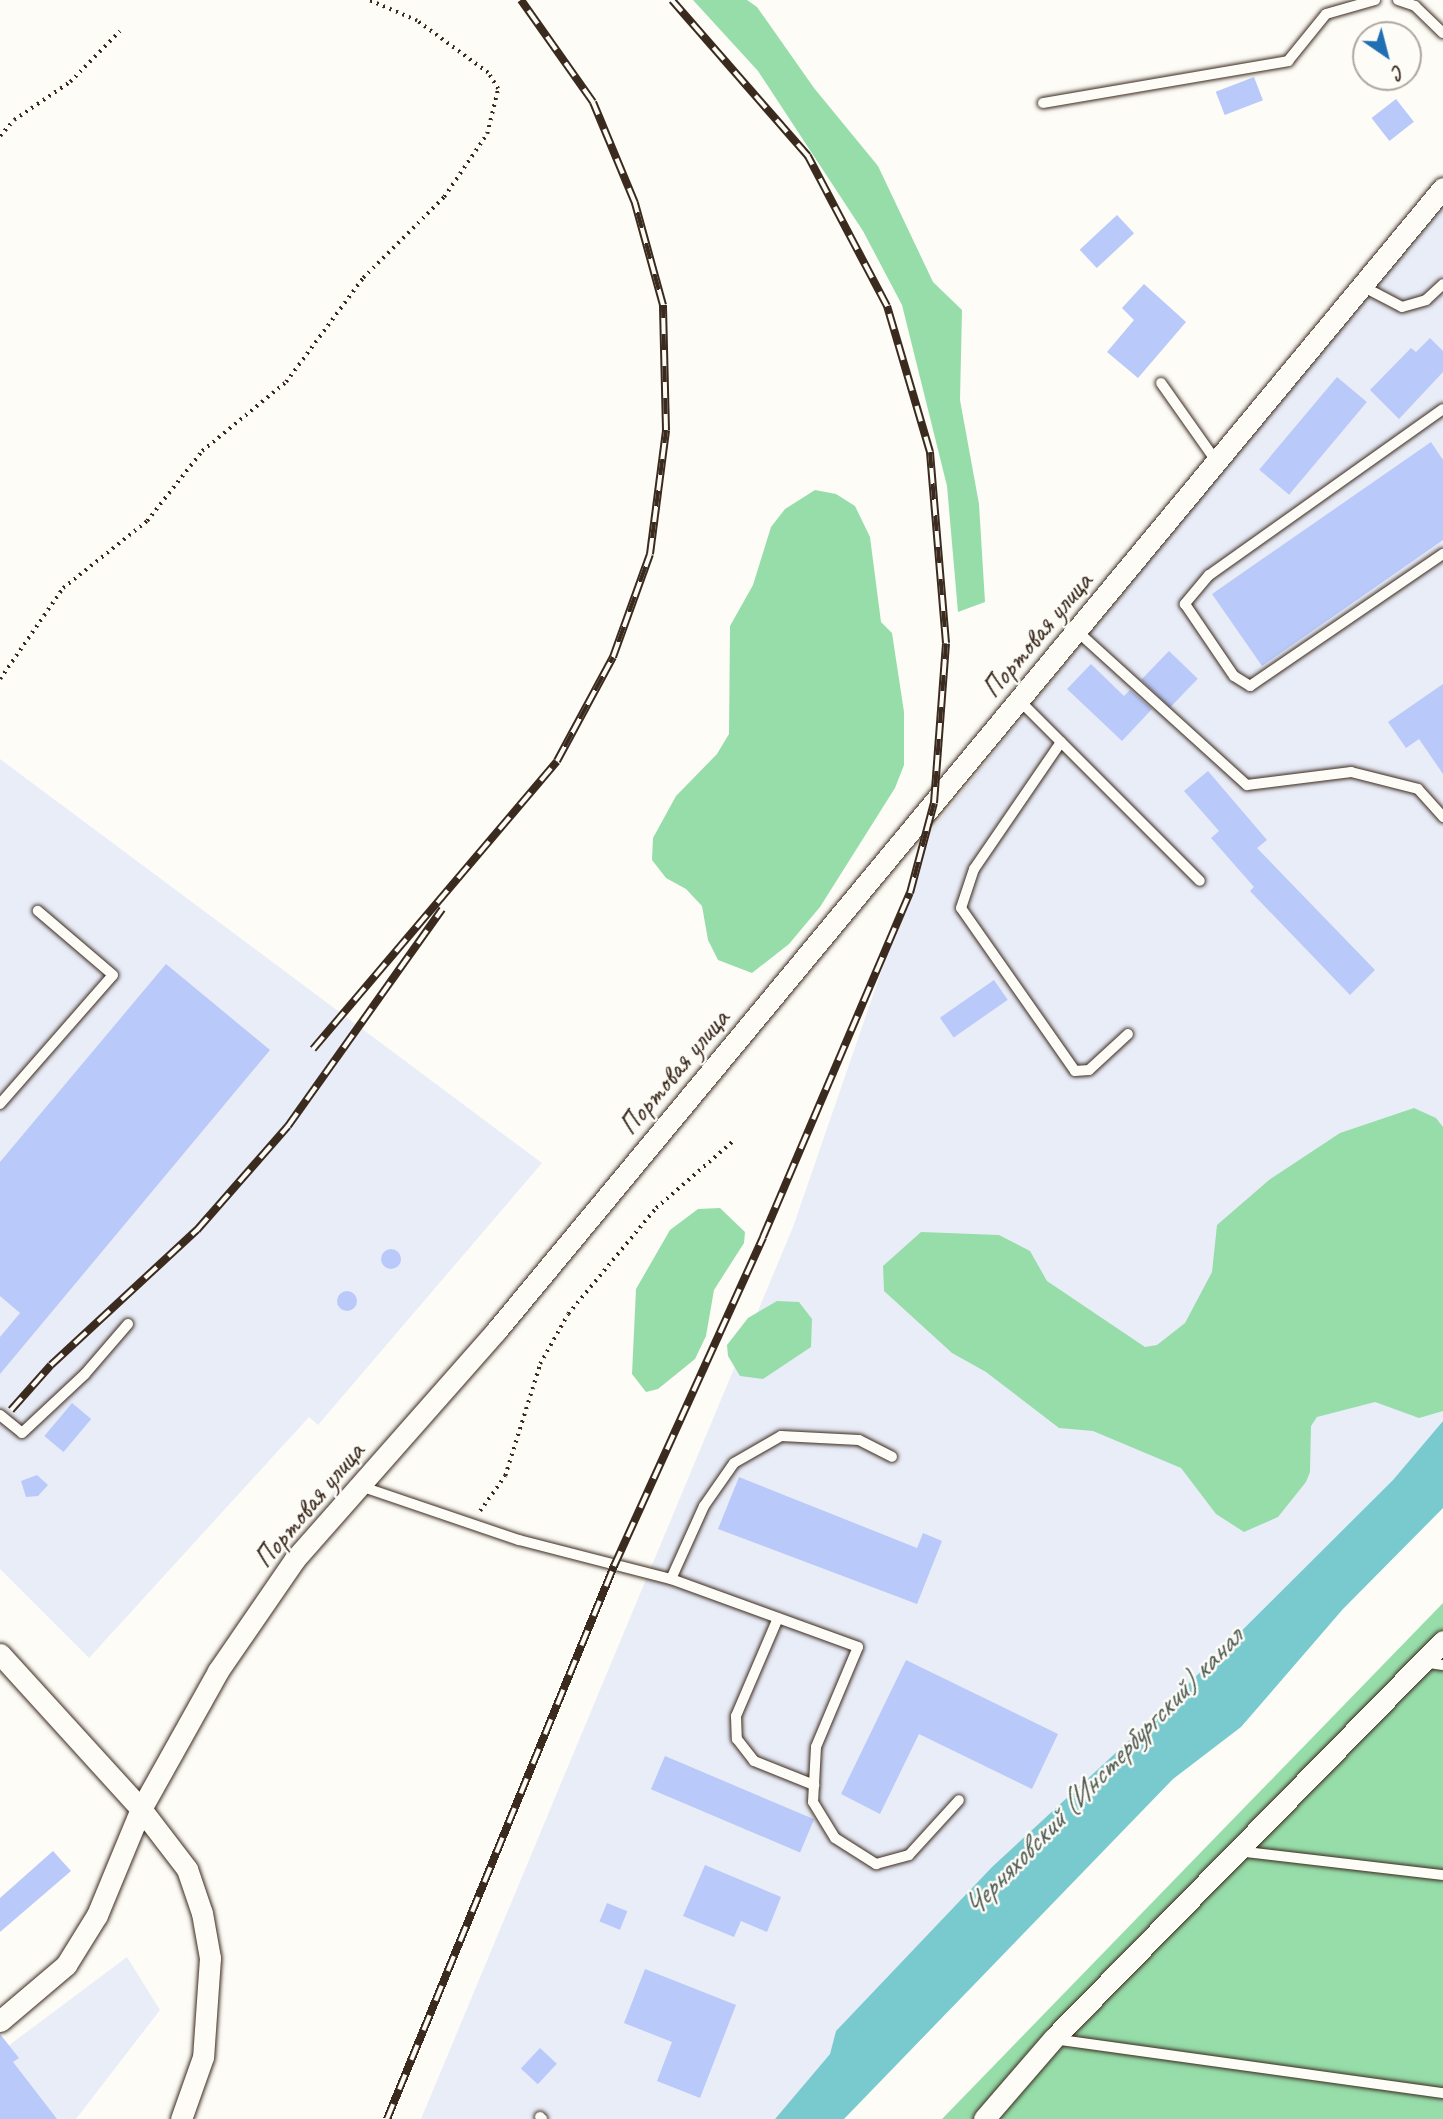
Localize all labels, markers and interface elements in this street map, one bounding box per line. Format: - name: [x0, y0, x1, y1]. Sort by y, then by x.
- north arrow: [1352, 21, 1422, 91]
- text: С: [1387, 59, 1409, 84]
- street label: Портовая улица: [974, 565, 1100, 705]
- street label: Портовая улица: [611, 1002, 737, 1142]
- street label: Портовая улица: [246, 1435, 372, 1575]
- water label: Черняховский (Инстербургский) канал: [955, 1620, 1249, 1924]

